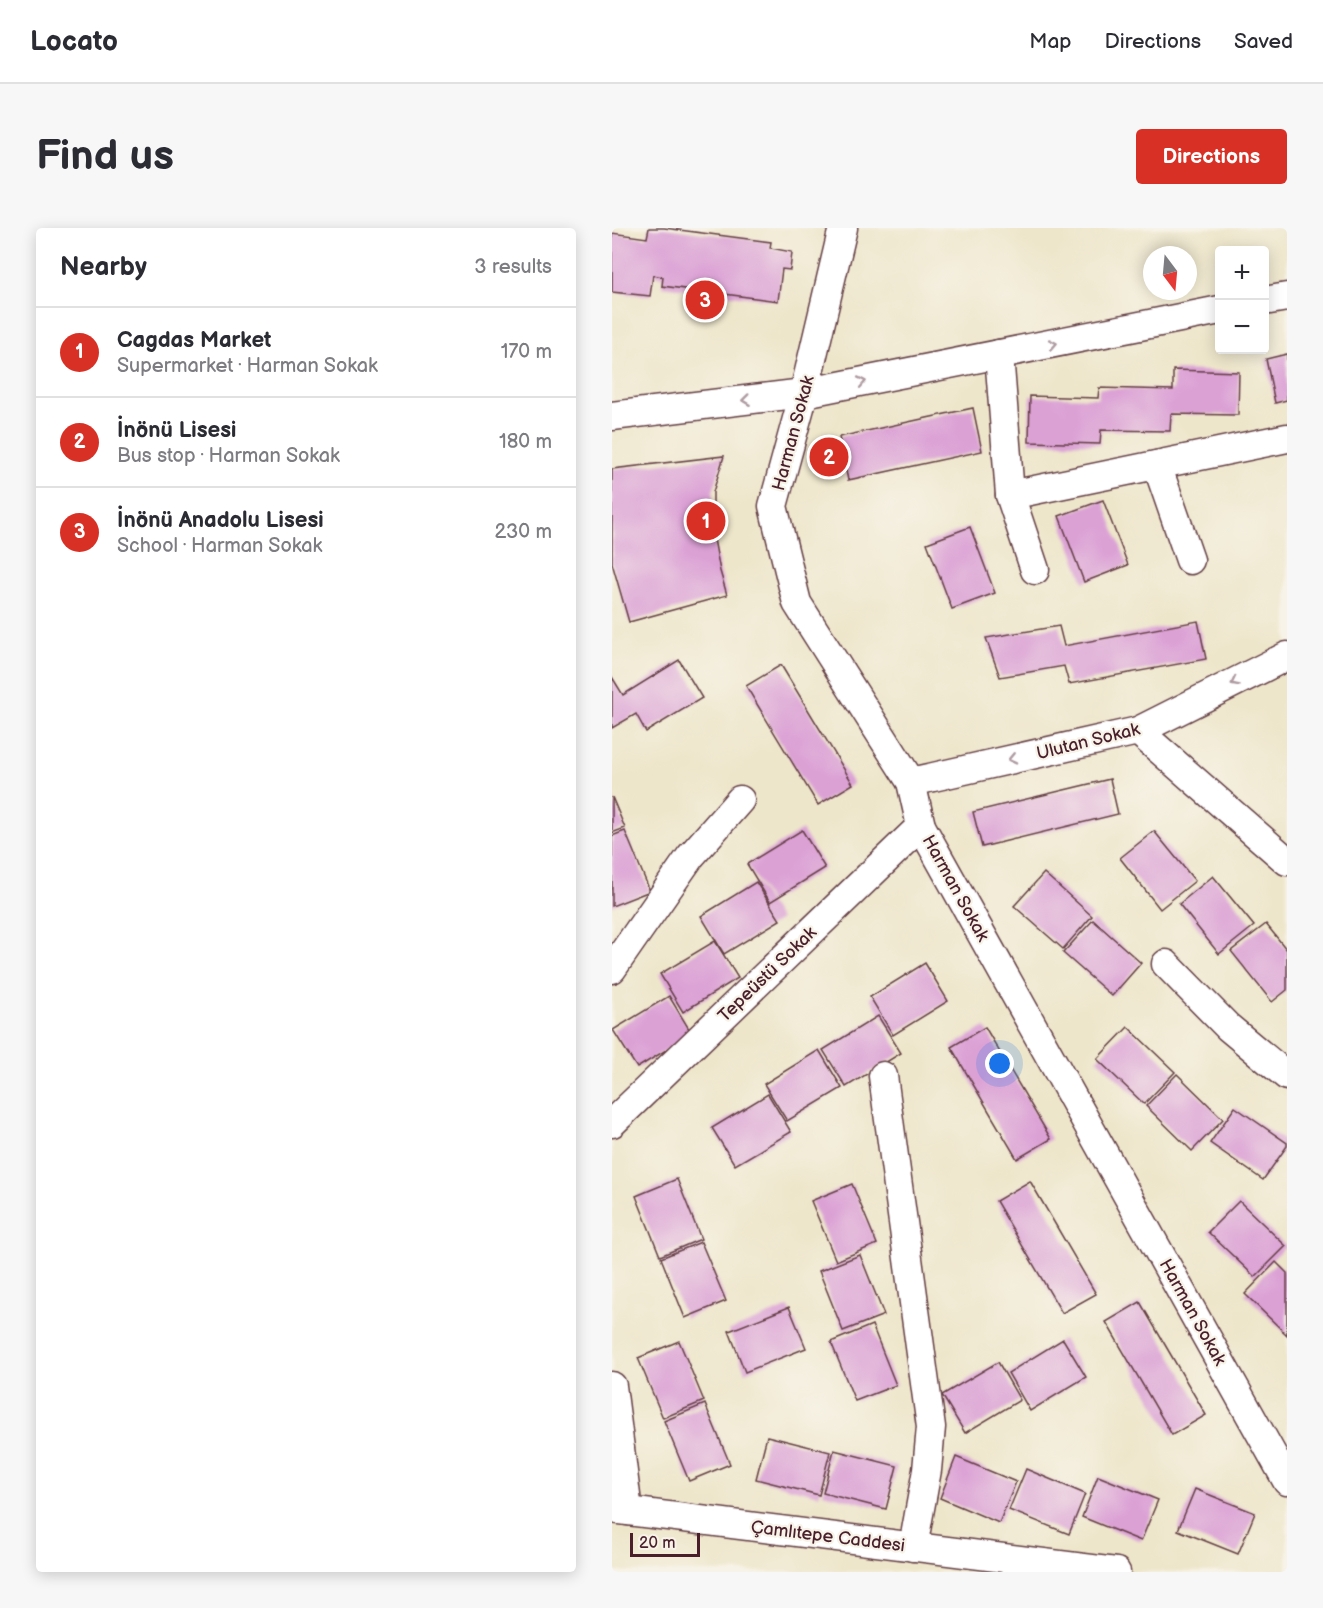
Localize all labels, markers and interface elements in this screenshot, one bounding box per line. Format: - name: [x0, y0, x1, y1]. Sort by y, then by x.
- text: Locato: [30, 25, 118, 58]
- text: Map: [1029, 29, 1072, 54]
- text: Directions: [1105, 29, 1201, 54]
- text: Saved: [1234, 29, 1293, 54]
- button: Directions: [1136, 129, 1287, 184]
- text: Find us: [36, 131, 174, 182]
- north arrow: [1143, 246, 1197, 300]
- map controls: [1215, 246, 1269, 354]
- button: +: [1215, 246, 1269, 300]
- text: Nearby: [60, 252, 147, 283]
- text: 3 results: [474, 255, 552, 279]
- pin: 3: [686, 278, 724, 322]
- button: −: [1215, 300, 1269, 354]
- text: Cagdas Market: [117, 327, 271, 354]
- one-way arrow: [1048, 338, 1058, 351]
- text: 1: [75, 340, 84, 364]
- text: 170 m: [501, 340, 552, 364]
- text: Supermarket · Harman Sokak: [117, 354, 378, 378]
- street label: Harman Sokak: [768, 373, 819, 493]
- one-way arrow: [857, 376, 867, 389]
- one-way arrow: [742, 393, 751, 406]
- text: İnönü Lisesi: [117, 417, 236, 444]
- text: 2: [74, 430, 85, 454]
- text: 180 m: [499, 430, 552, 454]
- pin: 2: [810, 434, 848, 480]
- text: Bus stop · Harman Sokak: [117, 444, 340, 468]
- pin: 1: [686, 498, 725, 544]
- text: İnönü Anadolu Lisesi: [117, 507, 324, 534]
- text: 3: [74, 520, 85, 544]
- text: 230 m: [495, 520, 552, 544]
- text: School · Harman Sokak: [117, 534, 322, 558]
- one-way arrow: [1230, 675, 1241, 687]
- street label: Ulutan Sokak: [1034, 718, 1142, 764]
- one-way arrow: [1007, 752, 1017, 765]
- street label: Harman Sokak: [918, 831, 993, 945]
- street label: Tepeüstü Sokak: [714, 922, 821, 1027]
- your location: [985, 1049, 1014, 1078]
- street label: Harman Sokak: [1155, 1255, 1230, 1369]
- street label: Çamlıtepe Caddesi: [750, 1517, 906, 1556]
- scale bar: [630, 1530, 700, 1558]
- text: 20 m: [639, 1534, 675, 1553]

